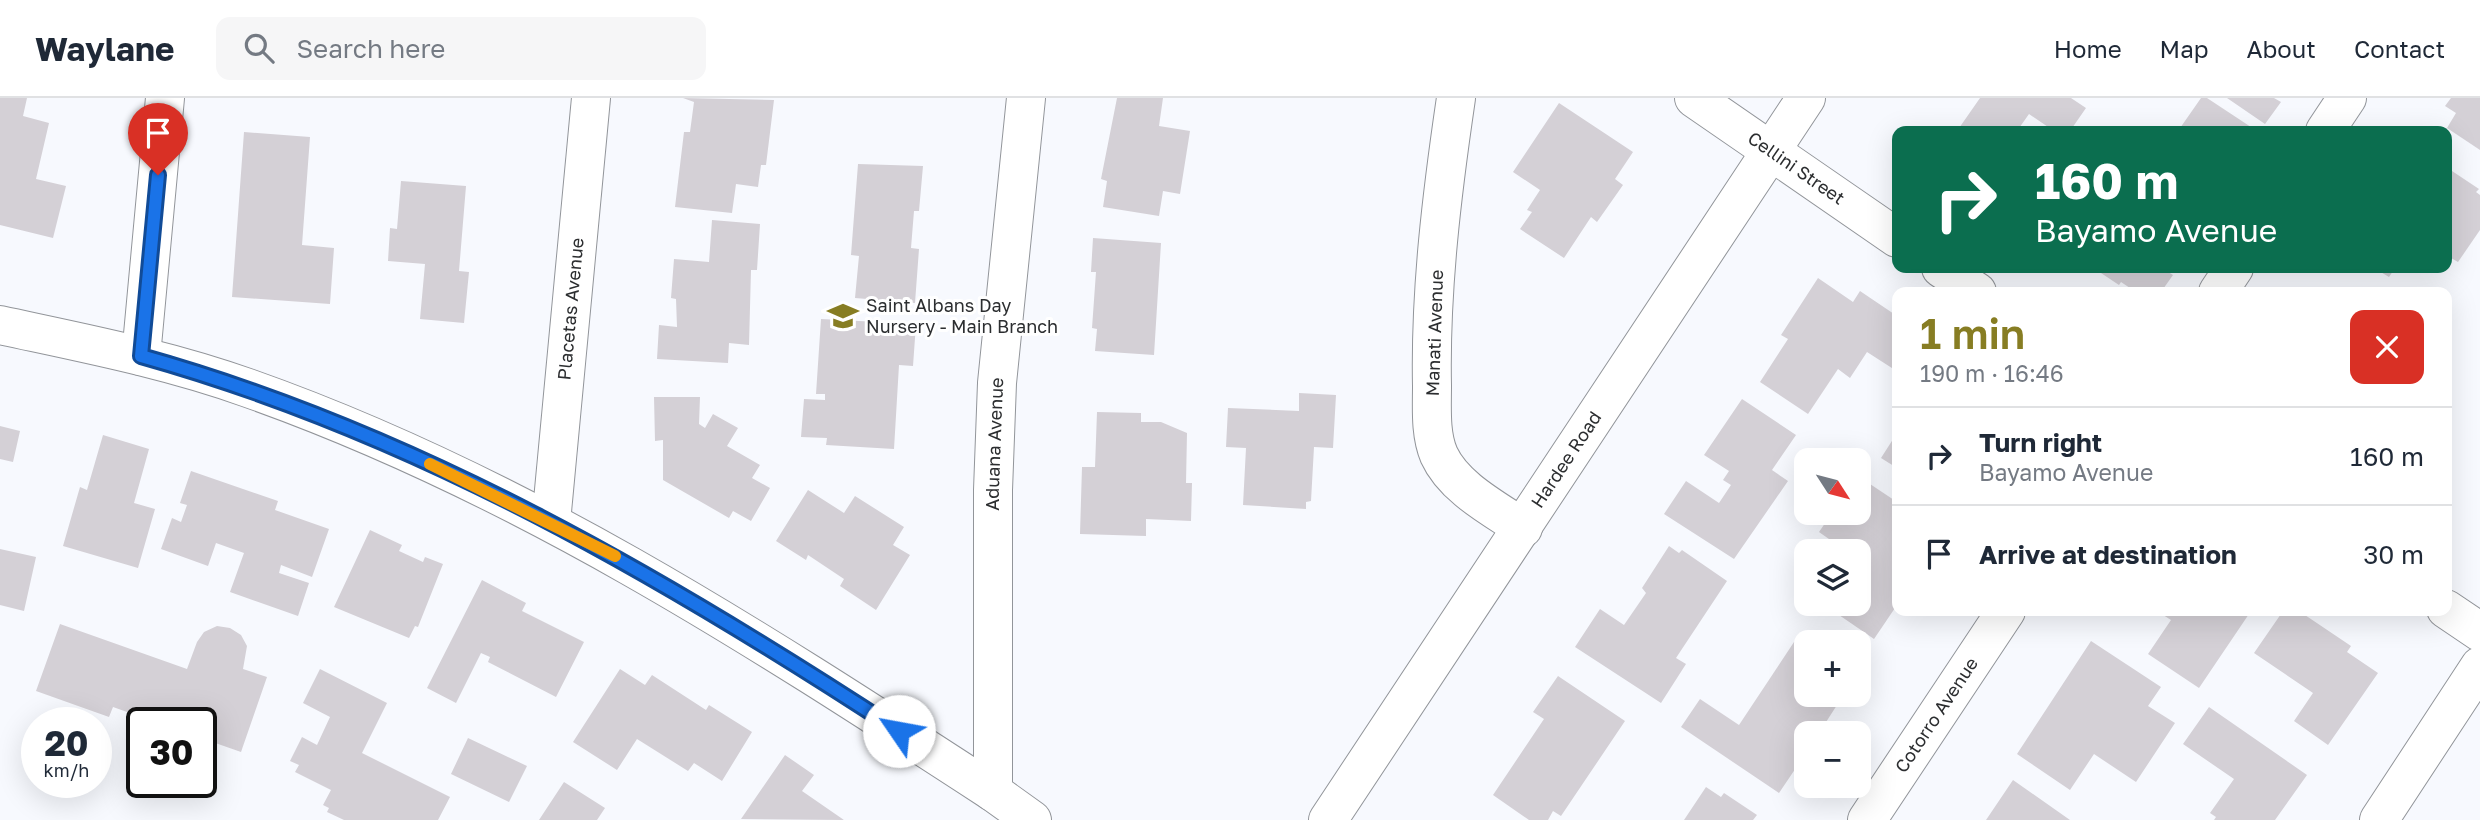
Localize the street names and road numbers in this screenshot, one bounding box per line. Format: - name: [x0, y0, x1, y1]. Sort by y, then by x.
- street label: Cellini Street: [1744, 127, 1849, 209]
- street label: Placetas Avenue: [552, 237, 588, 381]
- street label: Manati Avenue: [1421, 269, 1447, 397]
- street label: Aduana Avenue: [981, 376, 1008, 511]
- street label: Hardee Road: [1526, 407, 1606, 512]
- street label: Cotorro Avenue: [1890, 653, 1982, 776]

